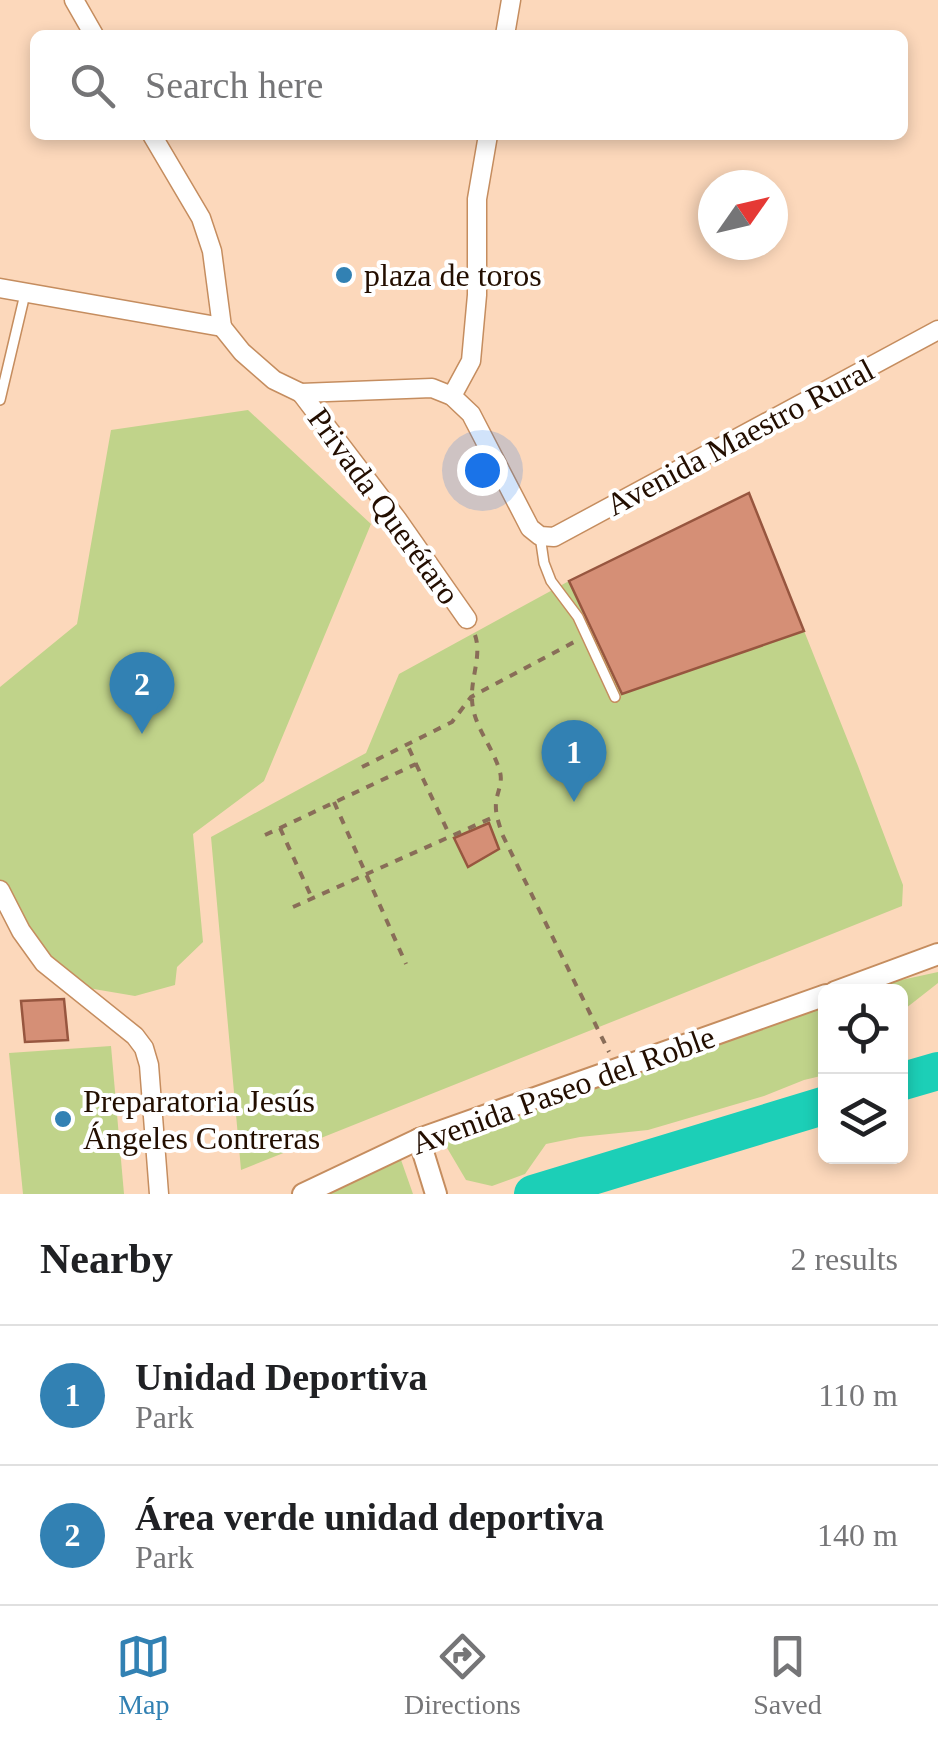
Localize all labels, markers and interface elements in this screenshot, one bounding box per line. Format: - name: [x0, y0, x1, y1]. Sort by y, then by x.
- search box: [30, 30, 908, 140]
- icon: search: [65, 58, 120, 113]
- text: Search here: [145, 64, 323, 106]
- north arrow: [698, 170, 788, 260]
- place label: plaza de toros: [364, 257, 542, 293]
- marker: plaza de toros: [333, 264, 355, 286]
- street label: Avenida Maestro Rural: [600, 351, 880, 523]
- street label: Privada Querétaro: [301, 401, 467, 611]
- your location: [457, 445, 508, 496]
- pin: 2: [110, 652, 174, 734]
- pin: 1: [542, 720, 606, 802]
- map controls: [818, 984, 908, 1164]
- button: locate: [818, 984, 908, 1074]
- street label: Avenida Paseo del Roble: [406, 1018, 720, 1162]
- button: layers: [818, 1074, 908, 1164]
- place label: Preparatoria Jesús Ángeles Contreras: [83, 1083, 320, 1156]
- marker: Preparatoria Jesús Ángeles Contreras: [52, 1108, 74, 1130]
- text: Nearby: [40, 1236, 173, 1282]
- text: 2 results: [790, 1241, 898, 1277]
- text: Unidad Deportiva: [135, 1356, 427, 1398]
- text: 1: [65, 1377, 81, 1413]
- text: 110 m: [818, 1377, 898, 1413]
- text: Park: [135, 1399, 194, 1435]
- text: Área verde unidad deportiva: [135, 1496, 604, 1538]
- text: 2: [65, 1517, 81, 1553]
- text: 140 m: [817, 1517, 898, 1553]
- text: Park: [135, 1539, 194, 1575]
- tab: Map: [116, 1629, 171, 1721]
- tab: Directions: [404, 1629, 521, 1721]
- tab: Saved: [753, 1629, 822, 1721]

